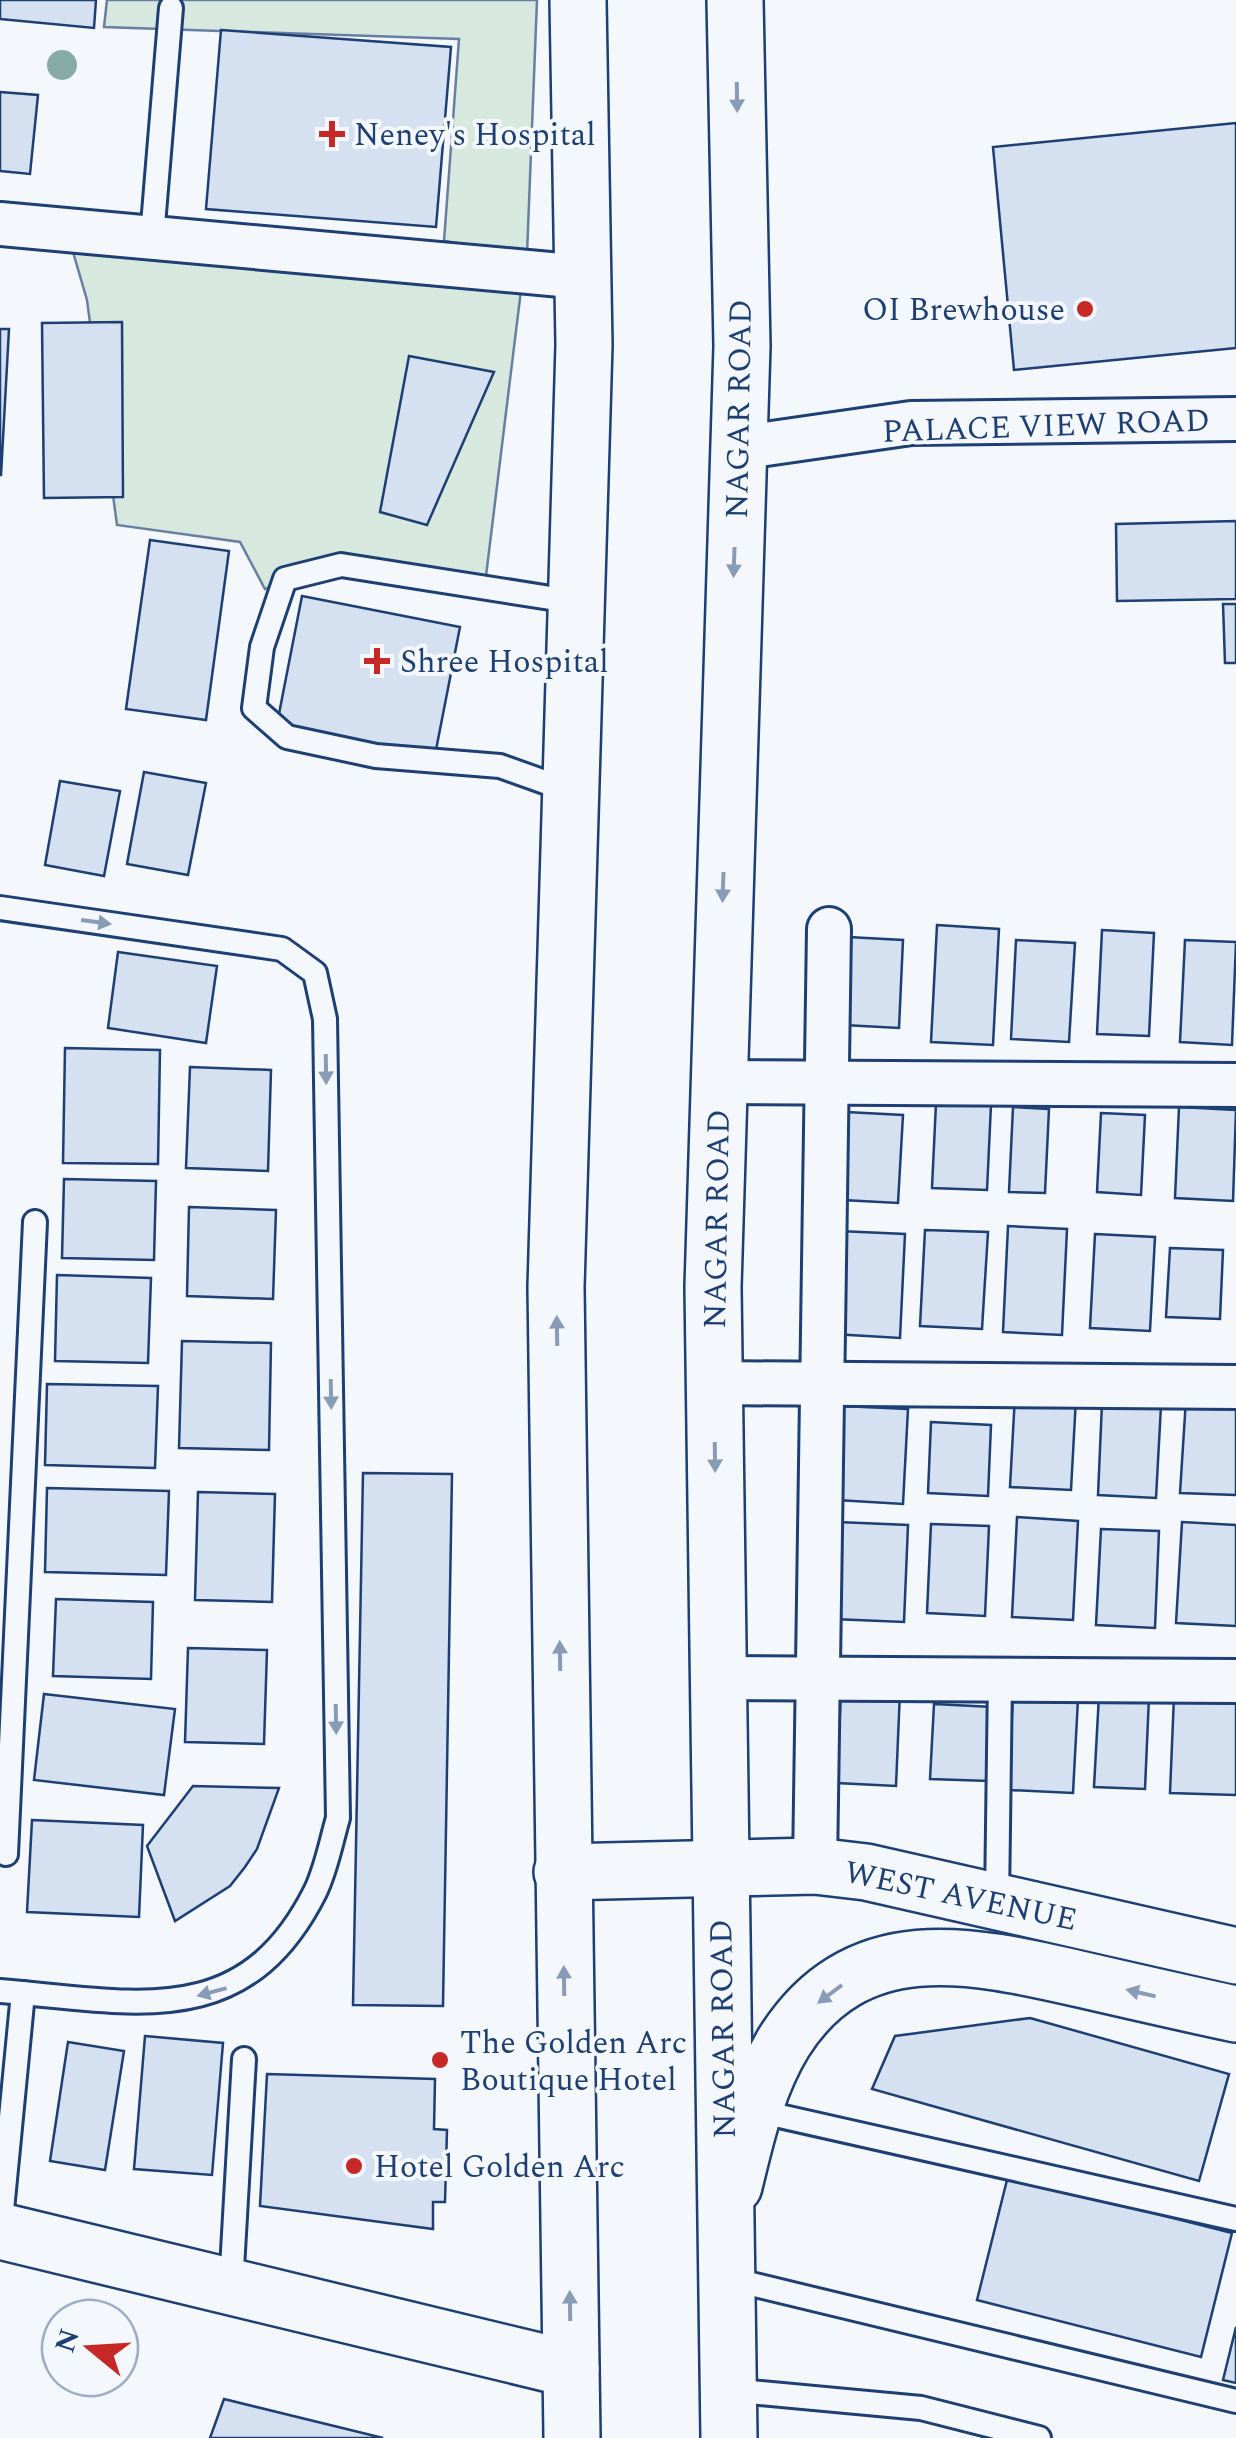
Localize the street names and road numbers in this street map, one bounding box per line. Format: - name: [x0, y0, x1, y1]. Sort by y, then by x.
- street label: NAGAR ROAD: [713, 299, 766, 519]
- street label: PALACE VIEW ROAD: [881, 396, 1211, 457]
- street label: NAGAR ROAD: [691, 1109, 744, 1329]
- street label: WEST AVENUE: [840, 1848, 1081, 1945]
- street label: NAGAR ROAD: [697, 1919, 750, 2139]

